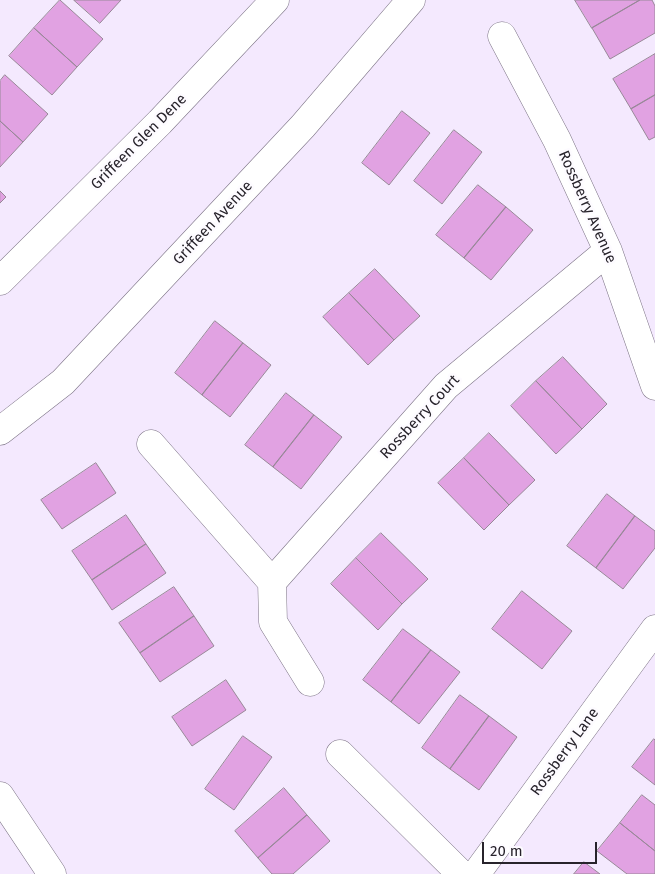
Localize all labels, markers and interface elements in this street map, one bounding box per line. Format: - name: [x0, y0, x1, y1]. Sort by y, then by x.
- street label: Griffeen Glen Dene: [87, 90, 191, 194]
- street label: Rossberry Avenue: [554, 148, 620, 266]
- street label: Griffeen Avenue: [169, 177, 257, 269]
- street label: Rossberry Court: [376, 371, 464, 463]
- street label: Rossberry Lane: [527, 705, 603, 799]
- scale bar: [485, 832, 600, 864]
- text: 20 m: [490, 842, 523, 860]

